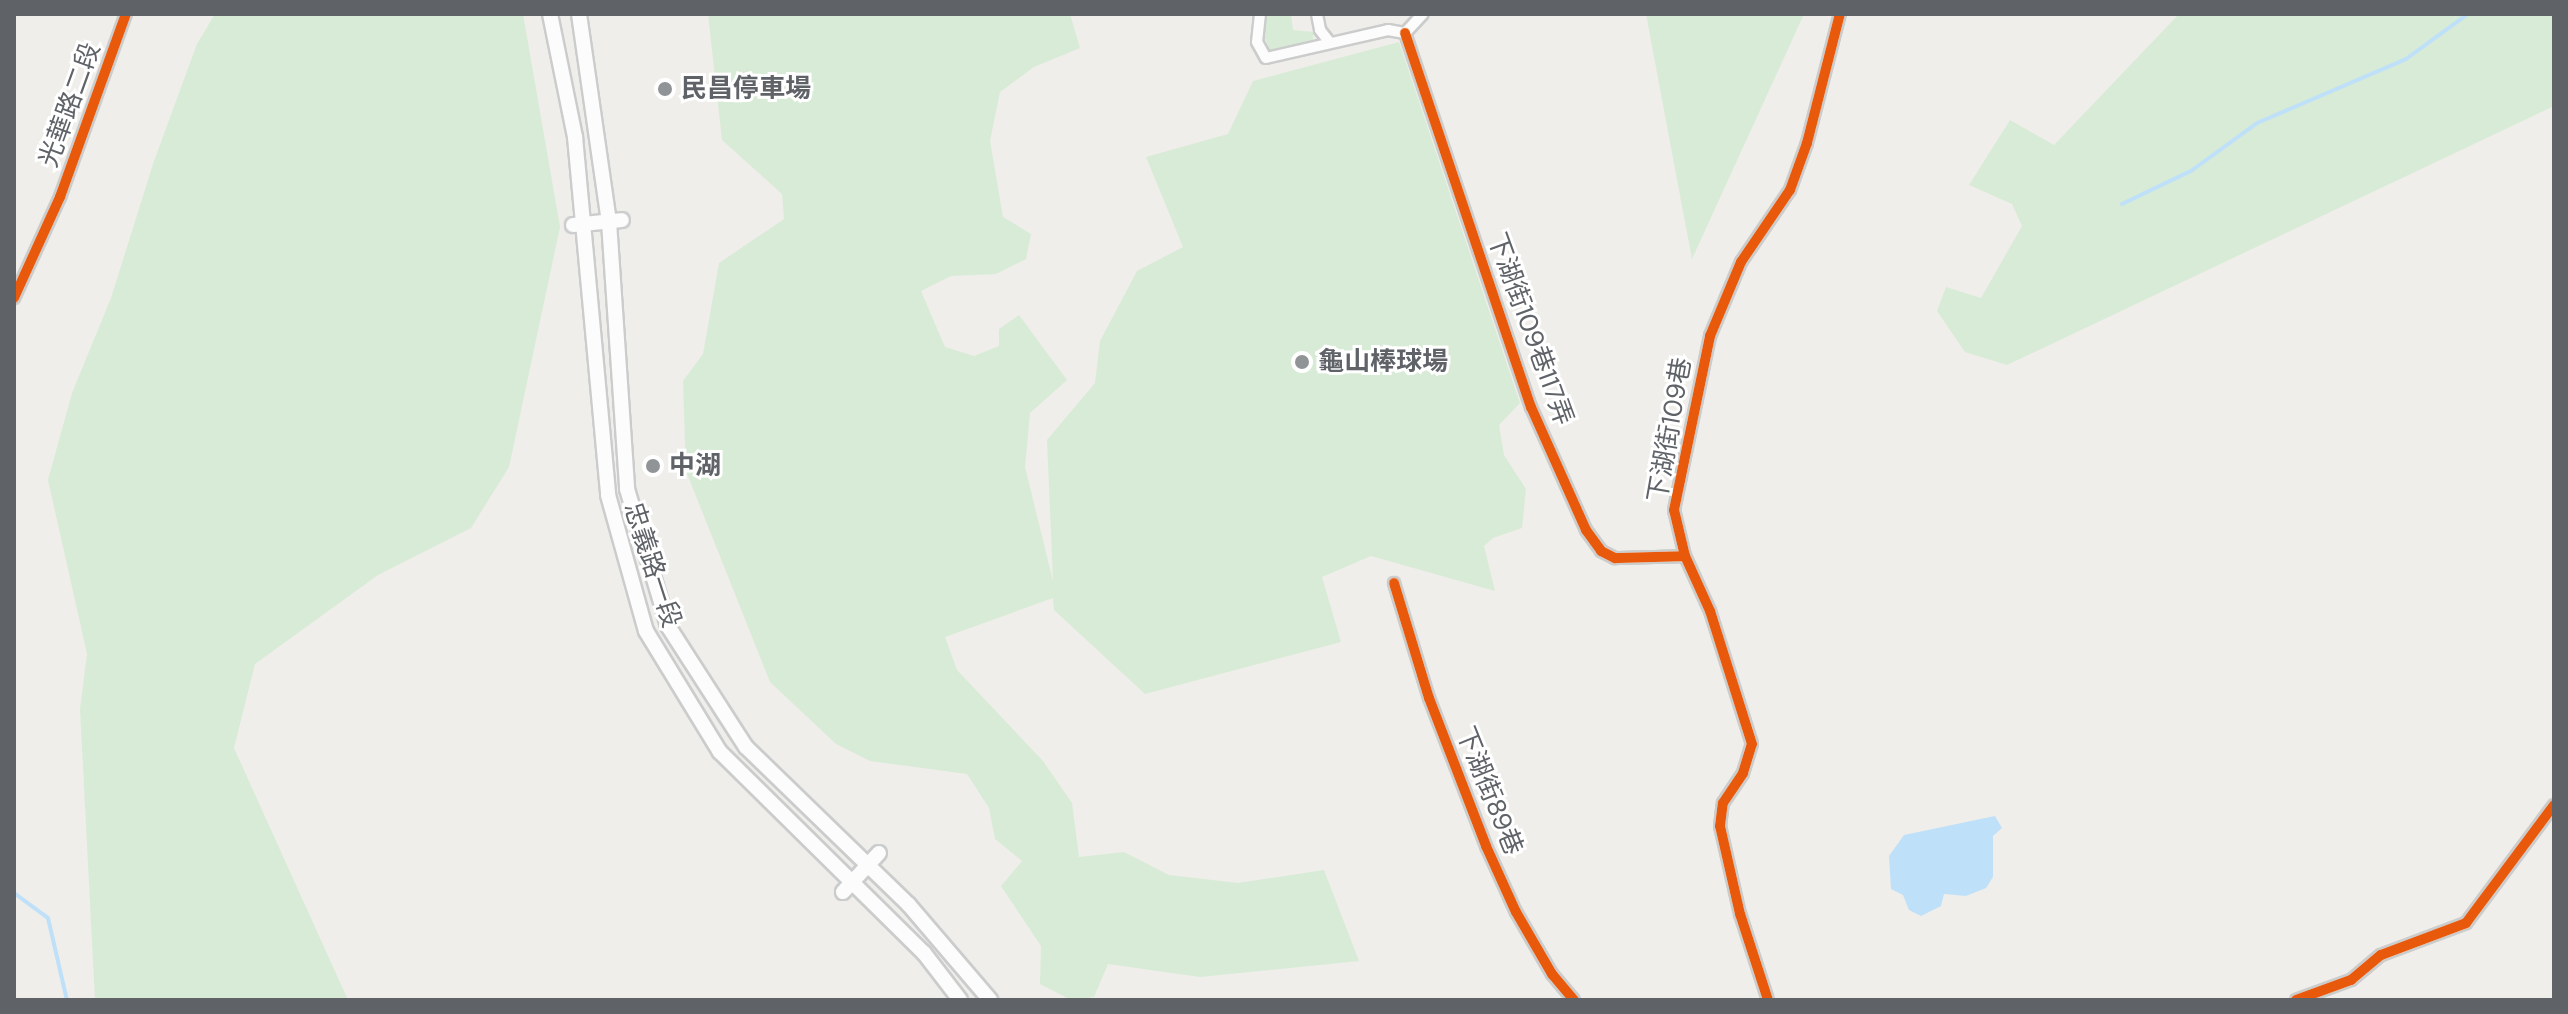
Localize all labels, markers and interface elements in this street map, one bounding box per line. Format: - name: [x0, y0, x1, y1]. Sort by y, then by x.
- street label: 光華路二段: [33, 39, 107, 171]
- place label: 民昌停車場: [681, 73, 811, 105]
- marker: 民昌停車場: [656, 80, 674, 98]
- street label: 下湖街109巷117弄: [1481, 229, 1579, 429]
- place label: 龜山棒球場: [1318, 346, 1448, 378]
- marker: 龜山棒球場: [1293, 353, 1311, 371]
- street label: 下湖街109巷: [1642, 355, 1698, 505]
- place label: 中湖: [669, 450, 721, 482]
- marker: 中湖: [644, 457, 662, 475]
- street label: 忠義路一段: [617, 498, 687, 632]
- street label: 下湖街89巷: [1449, 722, 1529, 860]

